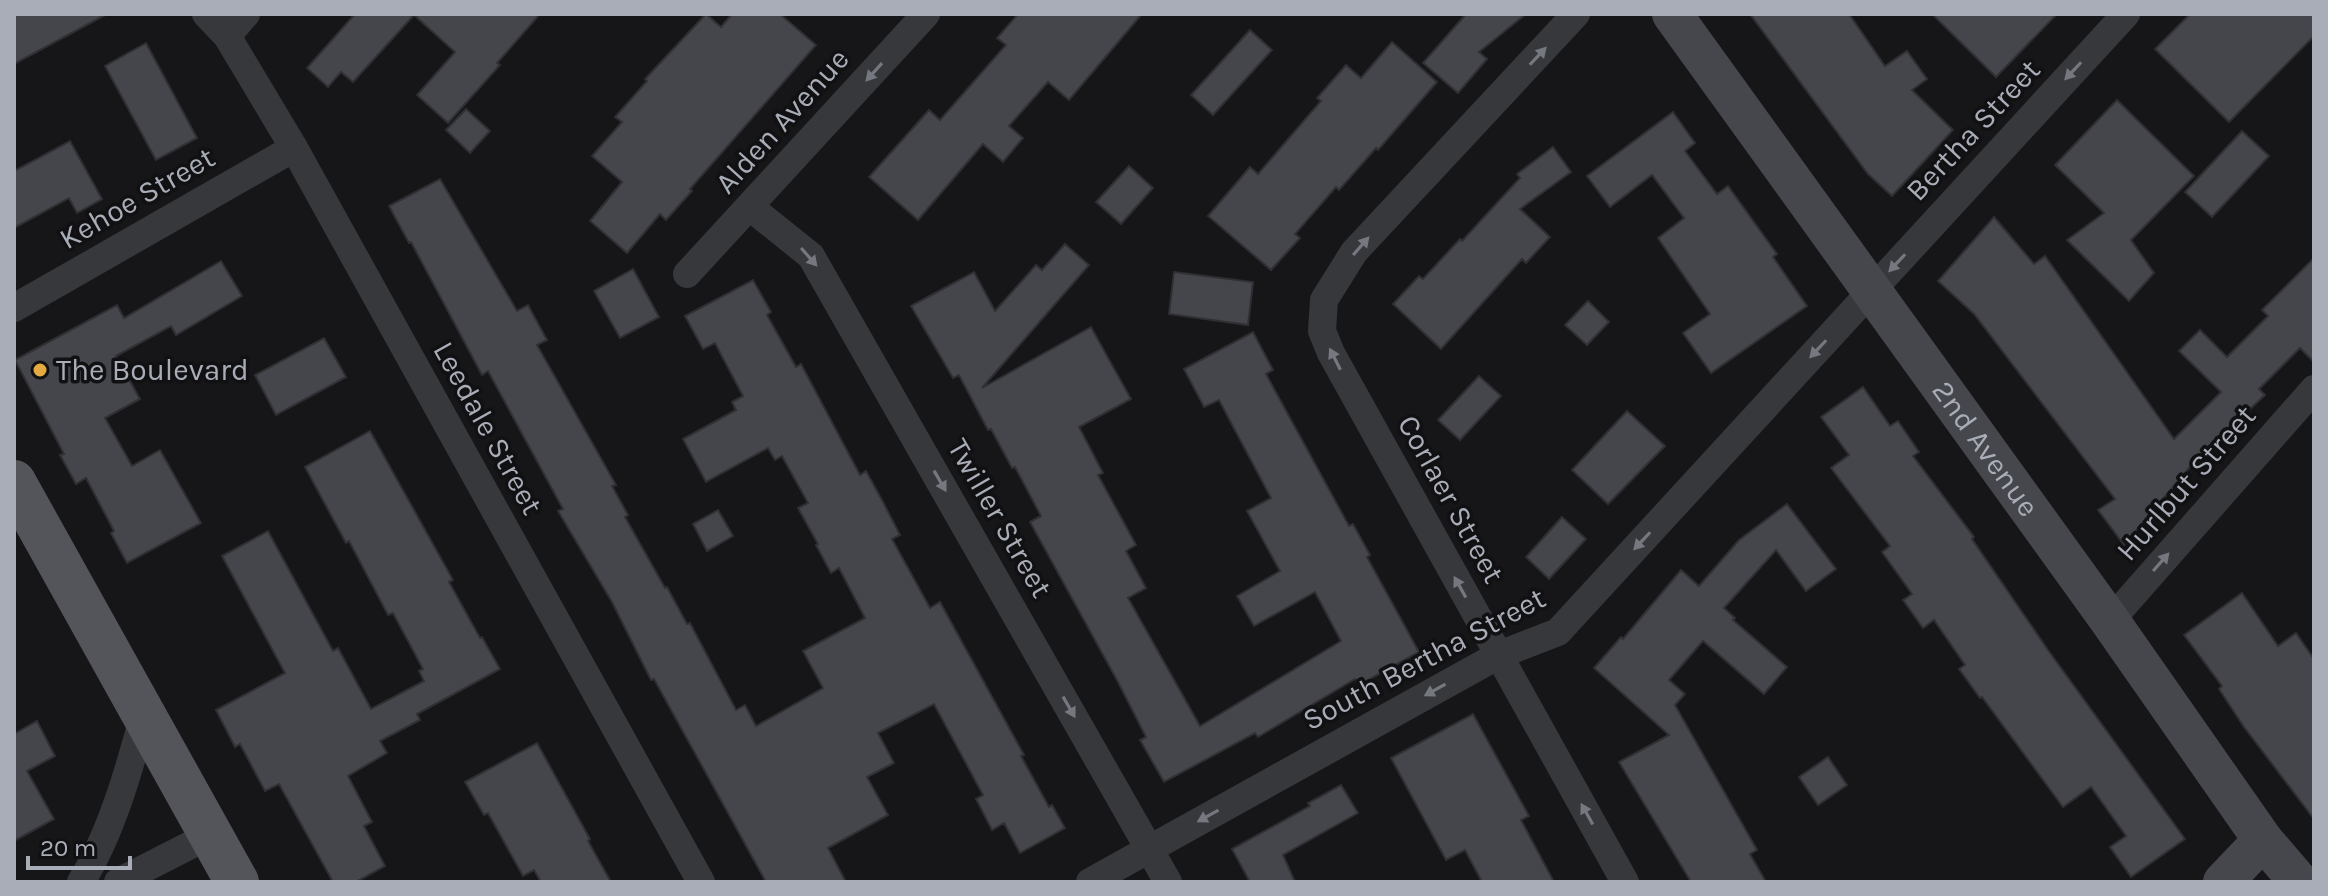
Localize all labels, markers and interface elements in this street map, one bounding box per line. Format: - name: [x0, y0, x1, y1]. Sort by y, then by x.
- street label: Alden Avenue: [707, 41, 857, 201]
- one-way arrow: [1528, 46, 1546, 65]
- street label: Bertha Street: [1898, 52, 2048, 208]
- one-way arrow: [865, 62, 883, 81]
- one-way arrow: [2064, 62, 2082, 81]
- street label: Kehoe Street: [53, 139, 221, 257]
- one-way arrow: [1351, 236, 1369, 255]
- one-way arrow: [800, 247, 817, 267]
- one-way arrow: [1888, 253, 1906, 272]
- street label: Leedale Street: [426, 335, 550, 521]
- one-way arrow: [1809, 340, 1827, 359]
- one-way arrow: [1328, 348, 1341, 371]
- place label: The Boulevard: [56, 352, 249, 388]
- marker: The Boulevard: [31, 361, 49, 379]
- street label: 2nd Avenue: [1924, 374, 2047, 524]
- street label: Hurlbut Street: [2109, 398, 2263, 568]
- street label: Corlaer Street: [1390, 409, 1512, 589]
- street label: Twiller Street: [940, 432, 1060, 604]
- one-way arrow: [933, 470, 947, 493]
- one-way arrow: [1633, 531, 1651, 550]
- one-way arrow: [2152, 553, 2170, 572]
- one-way arrow: [1454, 575, 1467, 598]
- street label: South Bertha Street: [1297, 580, 1551, 738]
- one-way arrow: [1424, 683, 1447, 697]
- one-way arrow: [1062, 696, 1076, 718]
- one-way arrow: [1580, 803, 1594, 825]
- one-way arrow: [1197, 809, 1219, 823]
- scale bar: [28, 820, 130, 870]
- text: 20 m: [40, 834, 96, 862]

